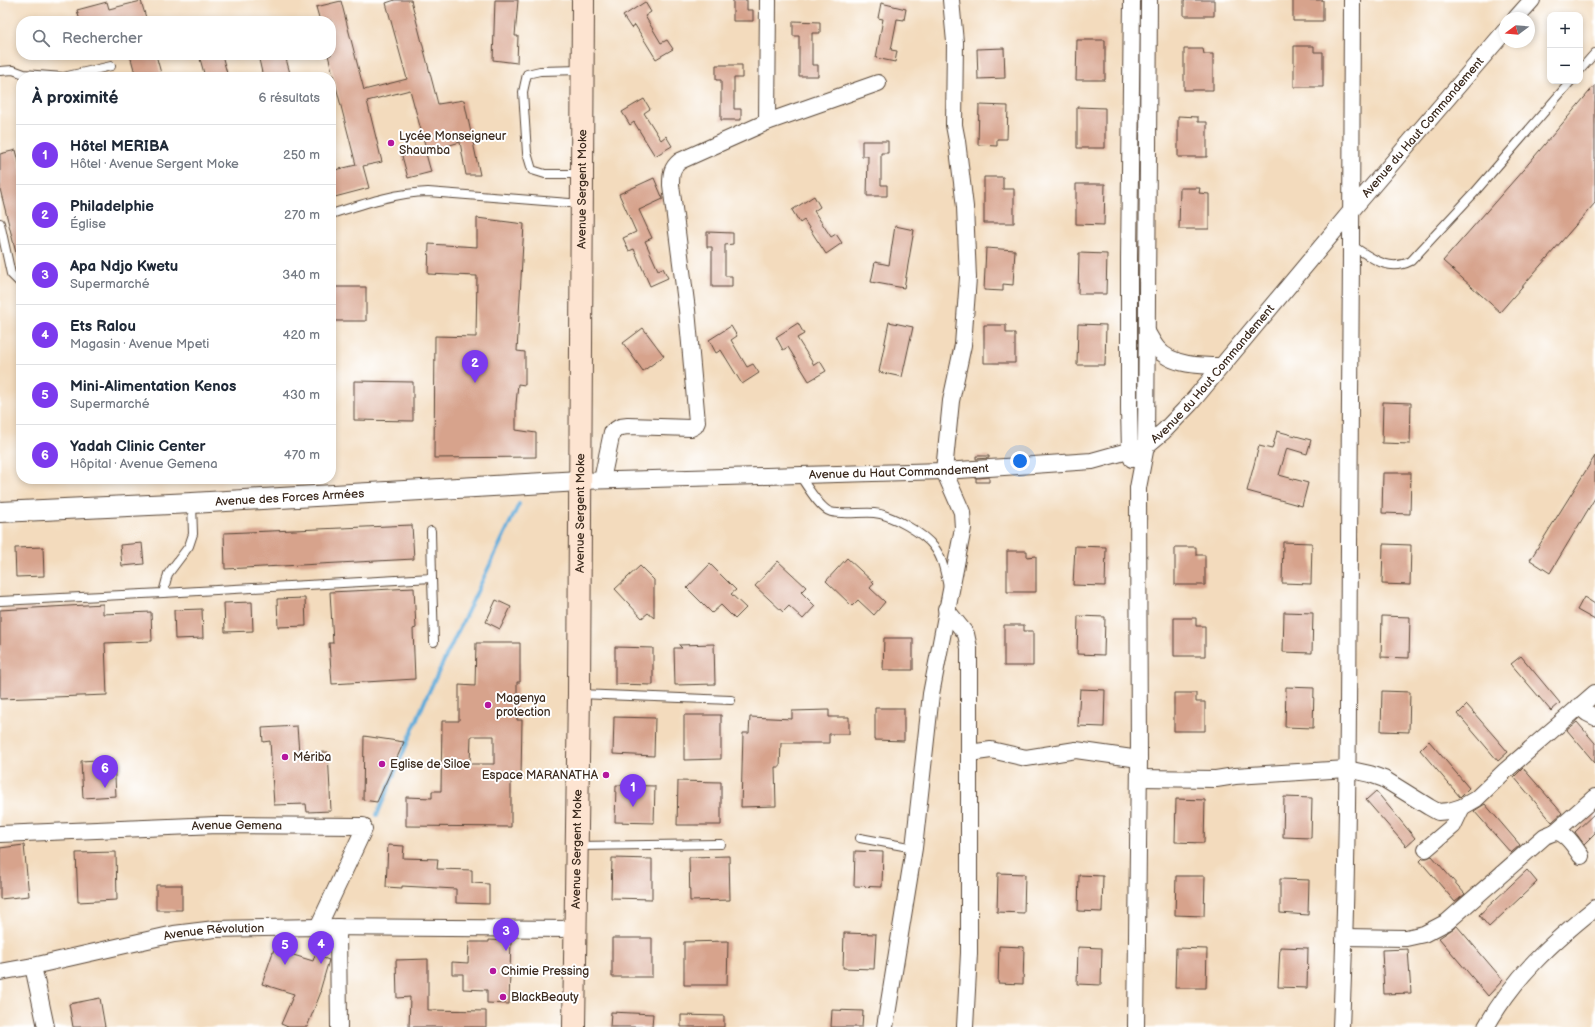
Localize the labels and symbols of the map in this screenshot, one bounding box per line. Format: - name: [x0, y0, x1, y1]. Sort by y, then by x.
- north arrow: [1499, 12, 1535, 48]
- street label: Avenue du Haut Commandement: [1359, 54, 1487, 201]
- place label: Lycée Monseigneur Shaumba: [399, 129, 507, 158]
- street label: Avenue Sergent Moke: [574, 129, 590, 249]
- marker: Lycée Monseigneur Shaumba: [386, 138, 396, 148]
- street label: Avenue du Haut Commandement: [1148, 301, 1278, 446]
- pin: 2: [462, 350, 488, 383]
- your location: [1010, 451, 1030, 471]
- street label: Avenue Sergent Moke: [572, 453, 588, 573]
- street label: Avenue du Haut Commandement: [809, 460, 990, 482]
- street label: Avenue des Forces Armées: [215, 486, 365, 509]
- place label: Magenya protection: [496, 691, 551, 720]
- marker: Magenya protection: [483, 700, 493, 710]
- place label: Mériba: [293, 750, 331, 765]
- marker: Mériba: [280, 752, 290, 762]
- pin: 6: [92, 755, 118, 788]
- place label: Eglise de Siloe: [390, 757, 470, 772]
- marker: Eglise de Siloe: [377, 759, 387, 769]
- place label: Espace MARANATHA: [482, 768, 599, 783]
- marker: Espace MARANATHA: [601, 770, 611, 780]
- pin: 1: [620, 774, 646, 807]
- street label: Avenue Sergent Moke: [568, 789, 585, 909]
- street label: Avenue Gemena: [191, 817, 282, 834]
- pin: 3: [493, 918, 519, 951]
- street label: Avenue Révolution: [162, 921, 265, 944]
- pin: 4: [308, 931, 334, 964]
- pin: 5: [272, 932, 298, 965]
- place label: Chimie Pressing: [501, 964, 589, 979]
- marker: Chimie Pressing: [488, 966, 498, 976]
- place label: BlackBeauty: [511, 990, 579, 1005]
- marker: BlackBeauty: [498, 992, 508, 1002]

